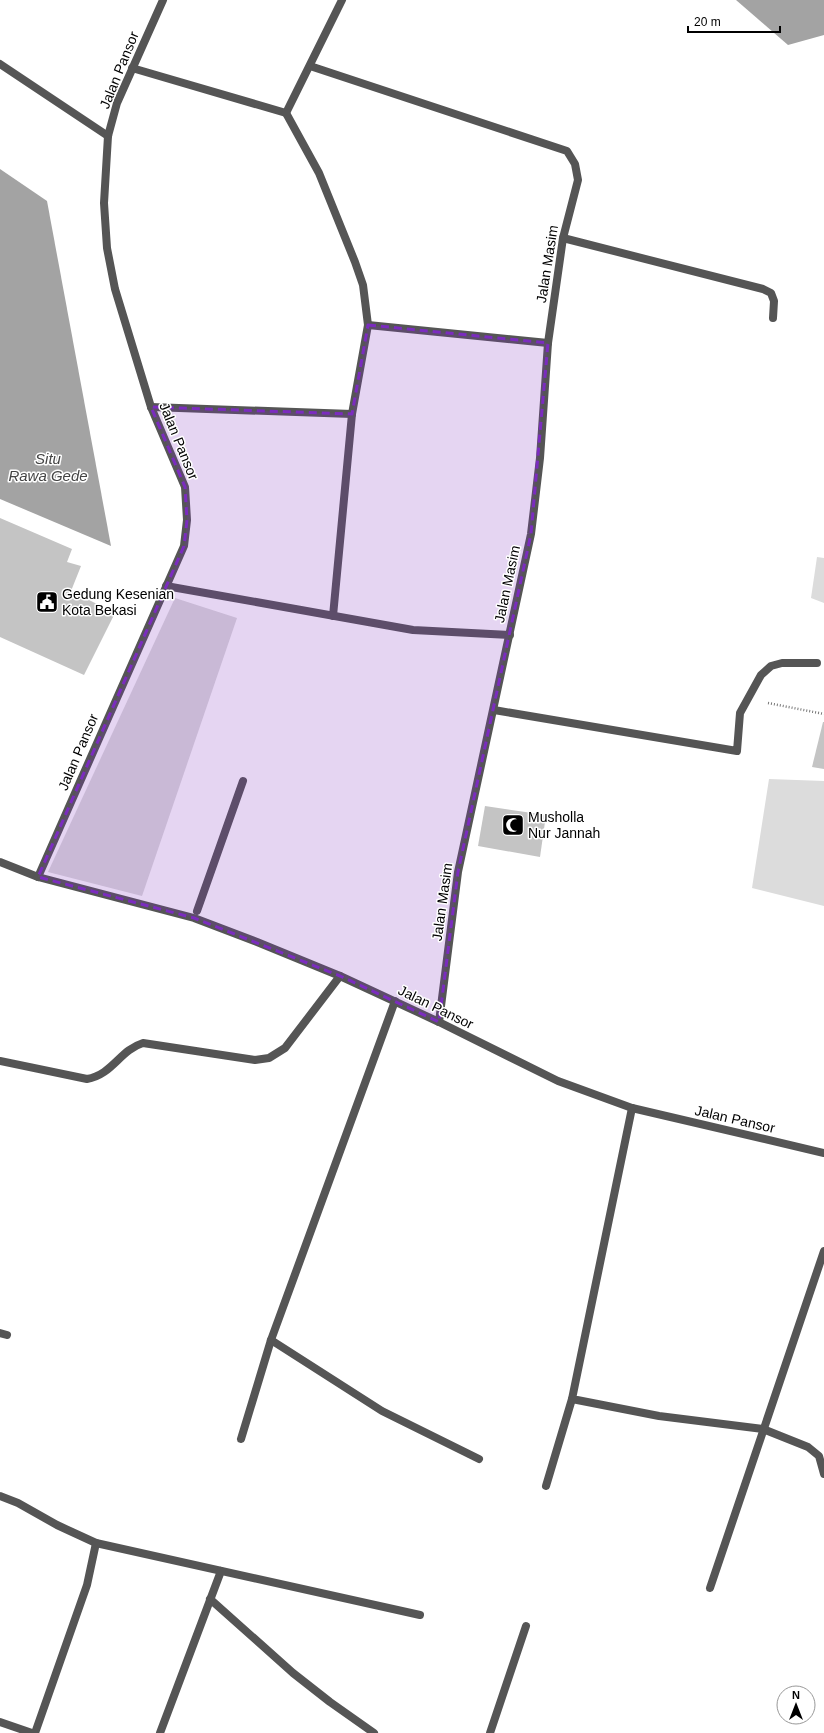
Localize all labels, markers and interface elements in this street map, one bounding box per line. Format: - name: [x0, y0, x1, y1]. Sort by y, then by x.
- scale bar: [688, 8, 780, 34]
- text: 20 m: [694, 15, 721, 29]
- street label: Jalan Pansor: [96, 29, 142, 111]
- street label: Jalan Masim: [533, 224, 561, 304]
- street label: Jalan Pansor: [156, 400, 202, 482]
- water label: Situ Rawa Gede: [8, 450, 88, 484]
- street label: Jalan Masim: [491, 544, 523, 624]
- place label: Gedung Kesenian Kota Bekasi: [62, 586, 174, 618]
- public building icon: Gedung Kesenian Kota Bekasi: [34, 589, 60, 615]
- street label: Jalan Pansor: [55, 711, 101, 793]
- place label: Musholla Nur Jannah: [528, 809, 600, 841]
- mosque icon: Musholla Nur Jannah: [500, 812, 526, 838]
- street label: Jalan Masim: [429, 862, 455, 942]
- street label: Jalan Pansor: [396, 982, 477, 1032]
- street label: Jalan Pansor: [693, 1102, 777, 1136]
- north arrow: [776, 1685, 816, 1725]
- text: N: [792, 1689, 800, 1701]

